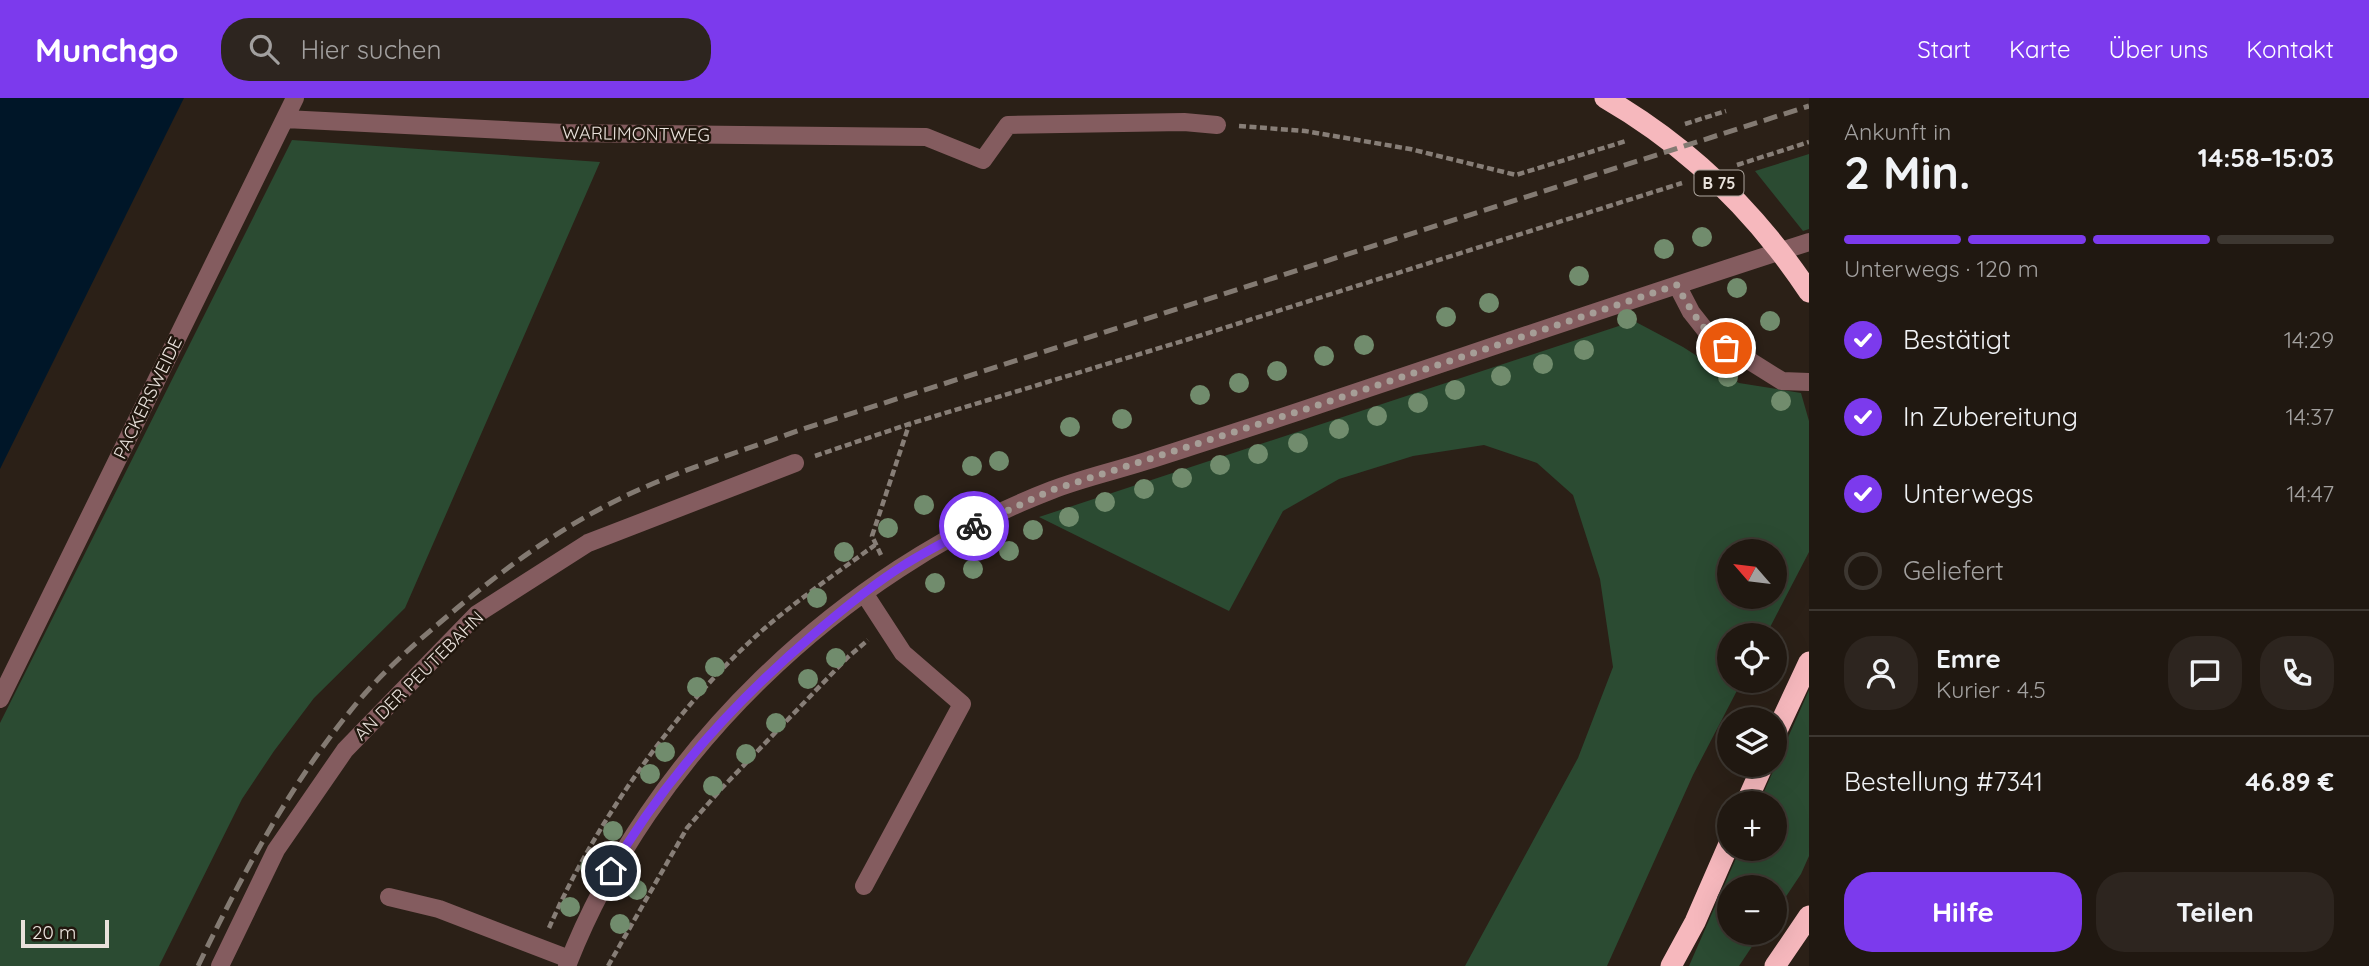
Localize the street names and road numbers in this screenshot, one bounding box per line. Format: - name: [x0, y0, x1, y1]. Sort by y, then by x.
- street label: WARLIMONTWEG: [562, 121, 710, 146]
- road number: B 75: [1694, 170, 1744, 195]
- street label: PACKERSWEIDE: [108, 333, 187, 463]
- street label: AN DER PEUTEBAHN: [349, 606, 488, 745]

